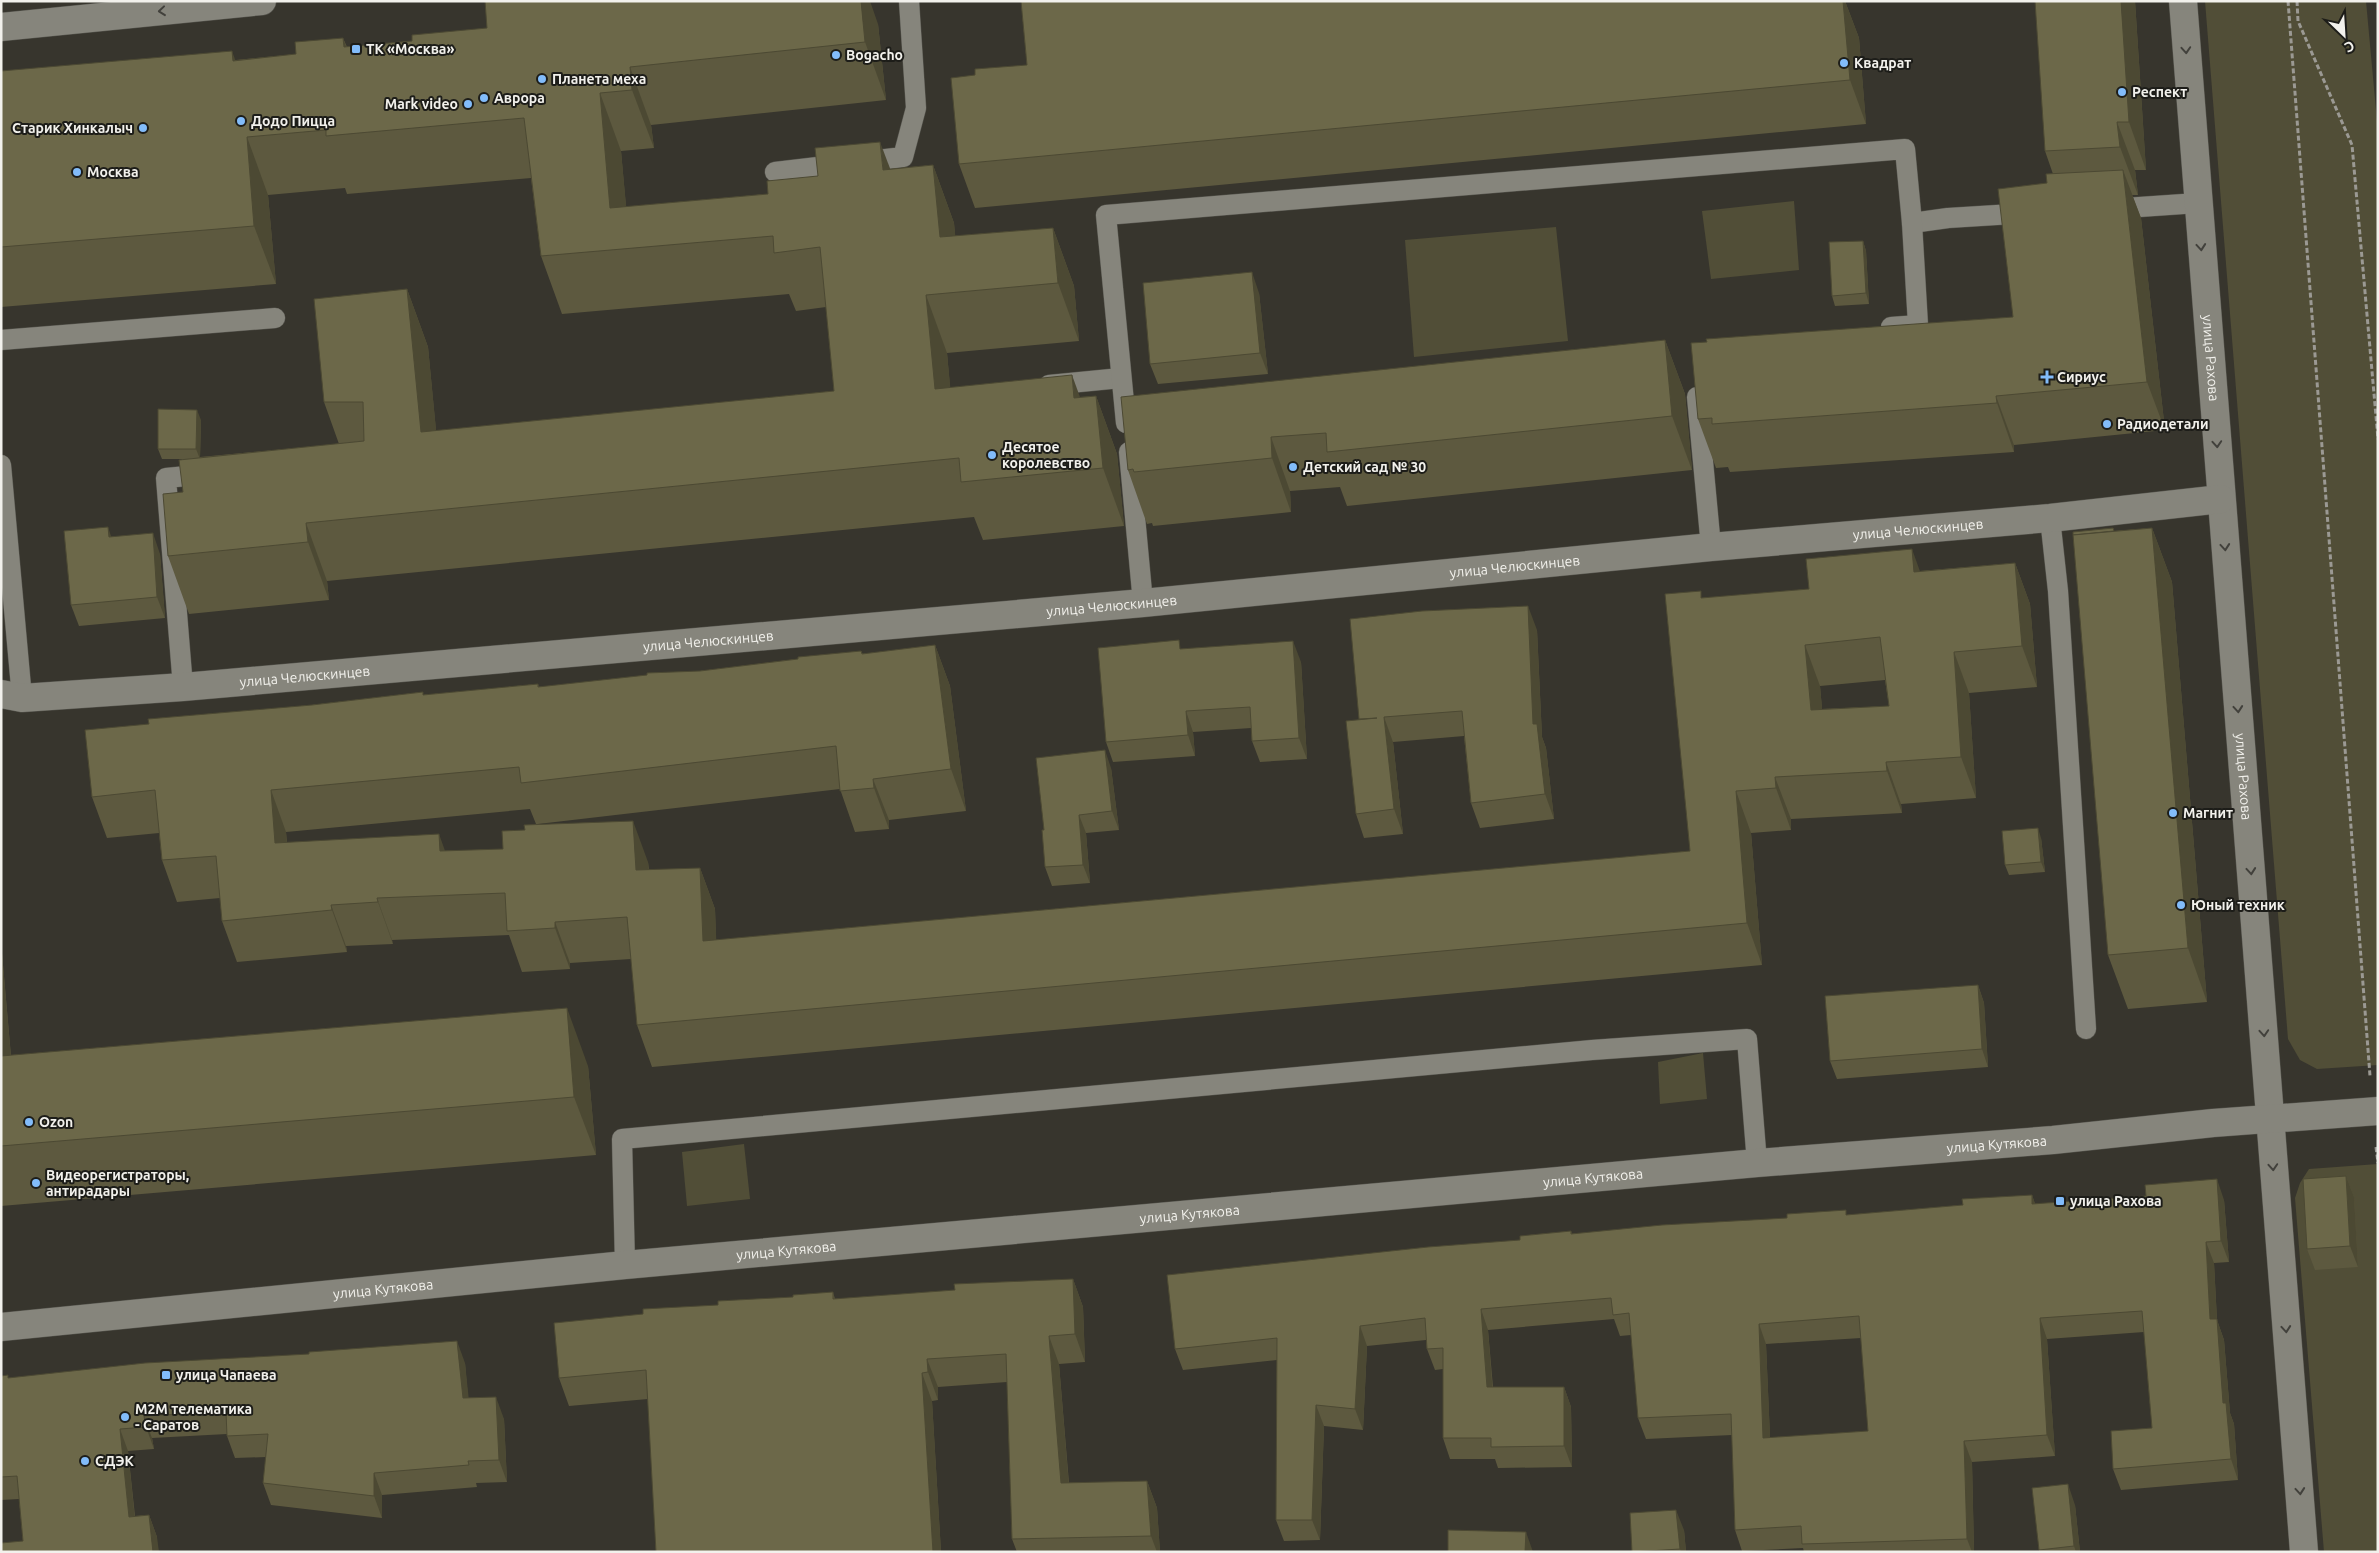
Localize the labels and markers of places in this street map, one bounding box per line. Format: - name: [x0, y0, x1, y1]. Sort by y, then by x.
- place label: ТК «Москва»: [366, 41, 454, 57]
- marker: ТК «Москва»: [350, 43, 362, 55]
- place label: Bogacho: [846, 47, 903, 63]
- marker: Bogacho: [830, 49, 842, 61]
- place label: Квадрат: [1854, 55, 1911, 71]
- marker: Квадрат: [1838, 57, 1850, 69]
- place label: Планета меха: [552, 71, 646, 87]
- marker: Планета меха: [536, 73, 548, 85]
- place label: Респект: [2132, 84, 2187, 100]
- marker: Респект: [2116, 86, 2128, 98]
- place label: Аврора: [494, 90, 545, 106]
- marker: Аврора: [478, 92, 490, 104]
- place label: Mark video: [385, 96, 458, 112]
- marker: Mark video: [462, 98, 474, 110]
- place label: Додо Пицца: [251, 113, 335, 129]
- marker: Додо Пицца: [235, 115, 247, 127]
- place label: Старик Хинкалыч: [12, 120, 133, 136]
- marker: Старик Хинкалыч: [137, 122, 149, 134]
- place label: Москва: [87, 164, 139, 180]
- marker: Москва: [71, 166, 83, 178]
- place label: Сириус: [2057, 369, 2106, 385]
- marker: Сириус: [2041, 371, 2053, 383]
- place label: Радиодетали: [2117, 416, 2209, 432]
- marker: Радиодетали: [2101, 418, 2113, 430]
- place label: Десятое королевство: [1002, 439, 1090, 471]
- marker: Десятое королевство: [986, 449, 998, 461]
- place label: Детский сад № 30: [1303, 459, 1426, 475]
- marker: Детский сад № 30: [1287, 461, 1299, 473]
- place label: Магнит: [2183, 805, 2233, 821]
- marker: Магнит: [2167, 807, 2179, 819]
- place label: Юный техник: [2191, 897, 2285, 913]
- marker: Юный техник: [2175, 899, 2187, 911]
- place label: Ozon: [39, 1114, 73, 1130]
- marker: Ozon: [23, 1116, 35, 1128]
- place label: Видеорегистраторы, антирадары: [46, 1167, 189, 1199]
- marker: Видеорегистраторы, антирадары: [30, 1177, 42, 1189]
- place label: улица Рахова: [2070, 1193, 2162, 1209]
- marker: улица Рахова: [2054, 1195, 2066, 1207]
- place label: улица Чапаева: [176, 1367, 277, 1383]
- marker: улица Чапаева: [160, 1369, 172, 1381]
- place label: М2М телематика - Саратов: [135, 1401, 252, 1433]
- marker: М2М телематика - Саратов: [119, 1411, 131, 1423]
- place label: СДЭК: [95, 1453, 135, 1469]
- marker: СДЭК: [79, 1455, 91, 1467]

